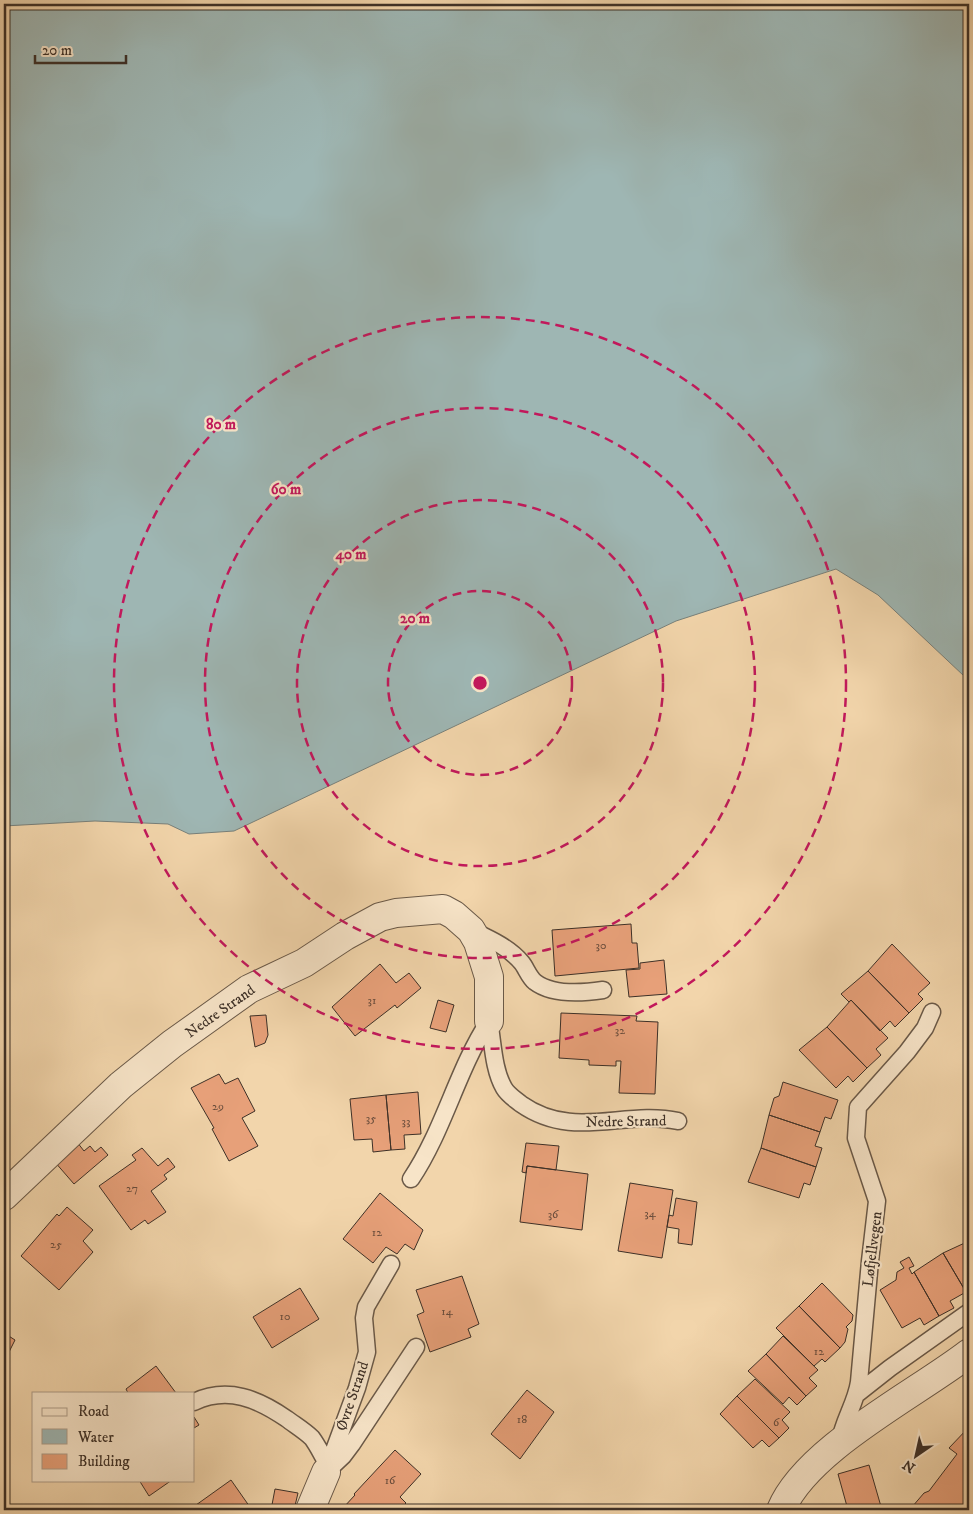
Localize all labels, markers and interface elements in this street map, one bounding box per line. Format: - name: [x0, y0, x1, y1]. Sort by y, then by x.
- scale bar: [35, 32, 126, 64]
- text: 20 m: [42, 41, 72, 60]
- text: 80 m: [206, 415, 237, 434]
- text: 60 m: [271, 480, 302, 499]
- text: 40 m: [334, 545, 367, 564]
- text: 20 m: [400, 609, 431, 628]
- centre of rings: [471, 674, 489, 692]
- house number: 30: [596, 938, 606, 953]
- street label: Nedre Strand: [182, 980, 259, 1042]
- house number: 31: [368, 993, 376, 1008]
- house number: 32: [615, 1023, 625, 1038]
- house number: 29: [212, 1099, 224, 1114]
- house number: 35: [366, 1111, 376, 1126]
- street label: Nedre Strand: [586, 1111, 667, 1132]
- house number: 33: [402, 1114, 410, 1129]
- house number: 27: [126, 1181, 138, 1196]
- house number: 34: [644, 1206, 657, 1221]
- house number: 36: [548, 1207, 559, 1222]
- street label: Løfjellvegen: [858, 1210, 887, 1288]
- house number: 12: [372, 1225, 382, 1240]
- house number: 25: [50, 1237, 62, 1252]
- house number: 14: [441, 1304, 454, 1319]
- house number: 10: [280, 1309, 290, 1324]
- house number: 12: [814, 1344, 824, 1359]
- street label: Øvre Strand: [332, 1358, 373, 1433]
- legend: [32, 1392, 195, 1482]
- text: Road: [78, 1402, 110, 1421]
- house number: 18: [517, 1412, 527, 1427]
- house number: 6: [773, 1415, 780, 1430]
- text: Water: [77, 1428, 114, 1447]
- north arrow: [890, 1432, 940, 1482]
- text: Building: [78, 1452, 130, 1471]
- text: N: [899, 1455, 919, 1477]
- house number: 16: [385, 1473, 396, 1488]

